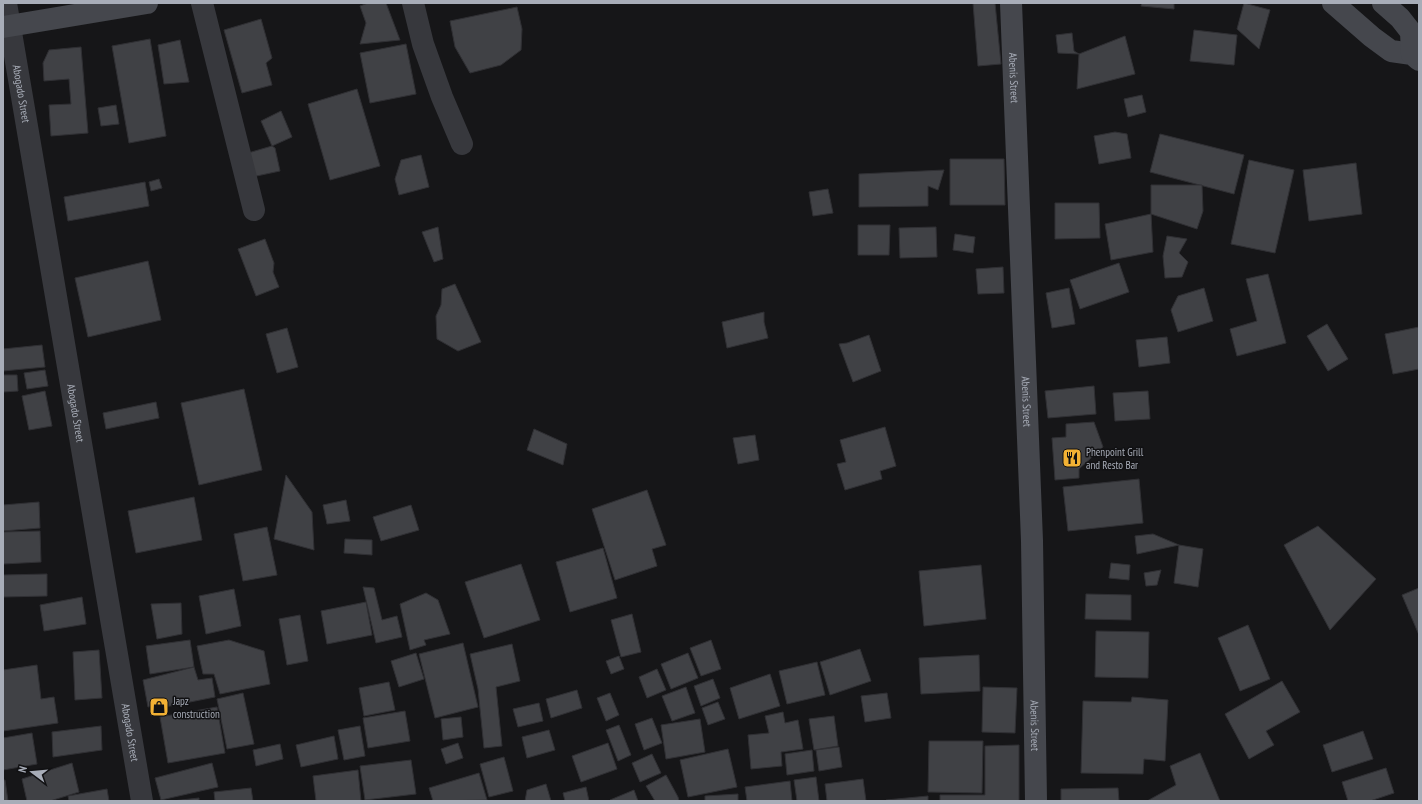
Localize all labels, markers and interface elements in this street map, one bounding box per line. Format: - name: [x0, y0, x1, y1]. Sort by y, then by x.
- street label: Abenis Street: [1006, 52, 1022, 104]
- street label: Abogado Street: [10, 64, 33, 124]
- street label: Abenis Street: [1019, 376, 1035, 427]
- street label: Abogado Street: [64, 383, 88, 443]
- place label: Phenpoint Grill and Resto Bar: [1086, 445, 1144, 472]
- restaurant icon: Phenpoint Grill and Resto Bar: [1061, 447, 1083, 469]
- place label: Japz construction: [172, 694, 220, 721]
- shop icon: Japz construction: [148, 696, 170, 718]
- street label: Abenis Street: [1027, 700, 1042, 751]
- street label: Abogado Street: [118, 702, 142, 763]
- north arrow: [12, 752, 52, 792]
- text: N: [15, 764, 30, 774]

